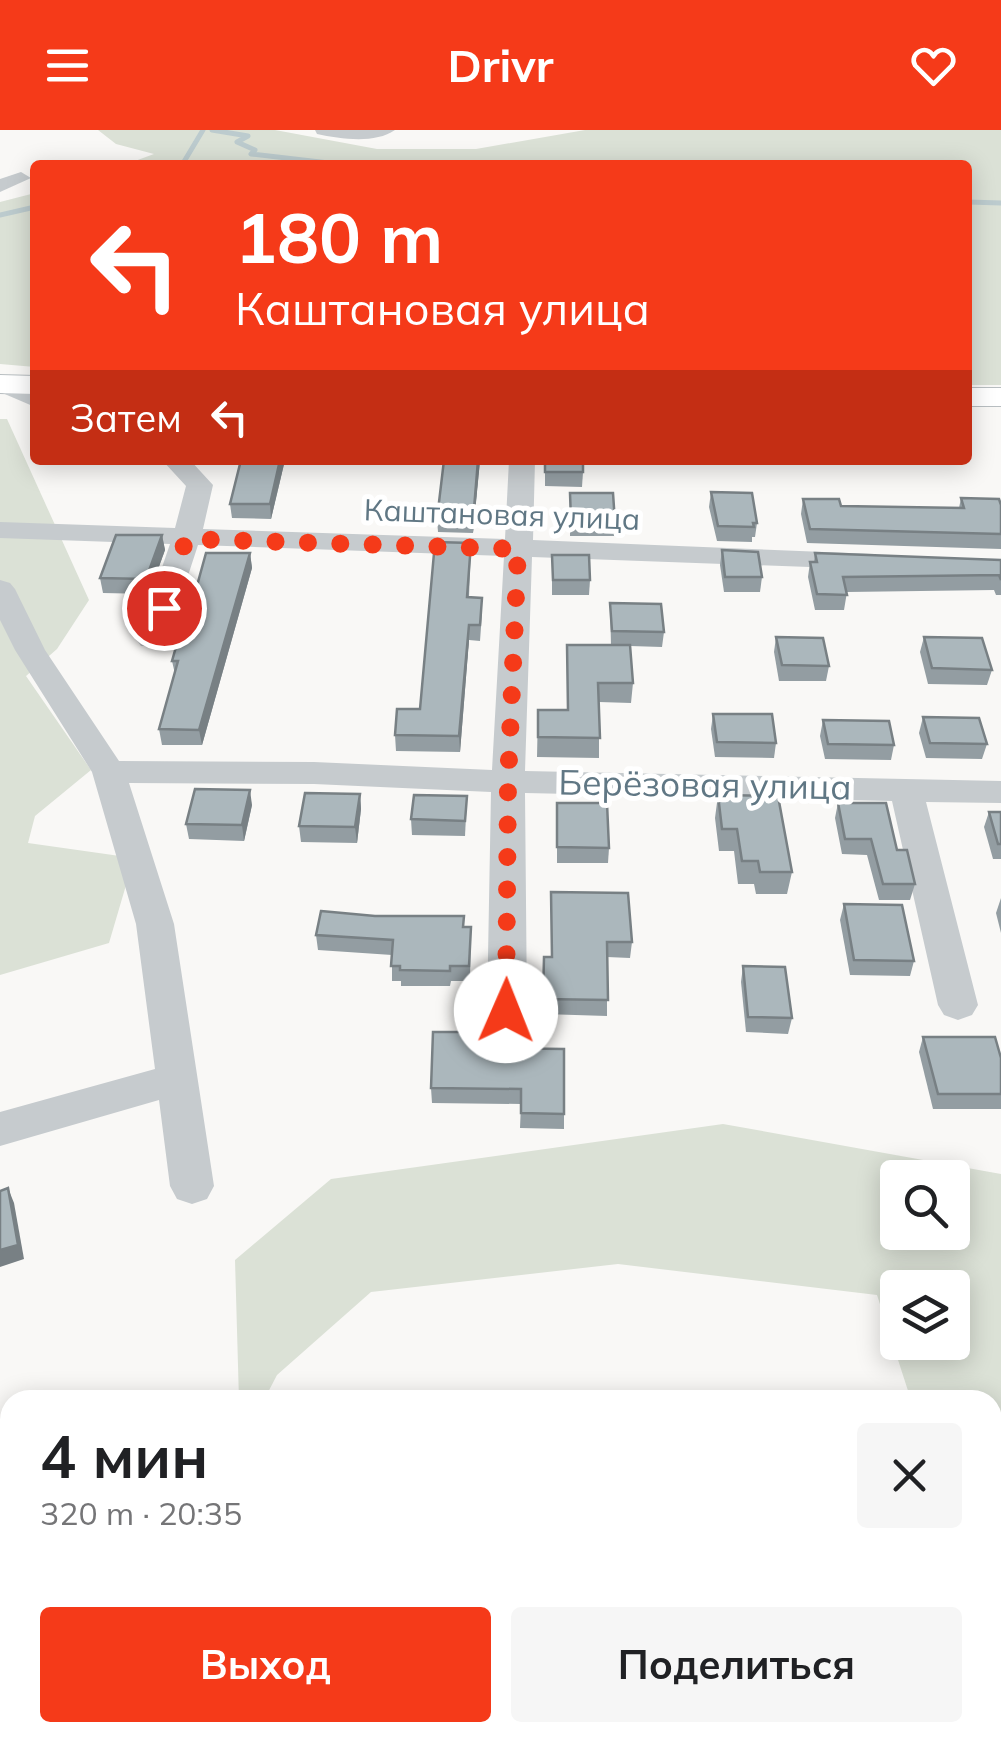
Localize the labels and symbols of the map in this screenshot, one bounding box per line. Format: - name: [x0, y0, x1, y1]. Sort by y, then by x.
- street label: Каштановая улица: [363, 490, 641, 538]
- pin: [122, 566, 207, 651]
- street label: Берёзовая улица: [558, 759, 852, 809]
- position arrow: [454, 959, 558, 1063]

